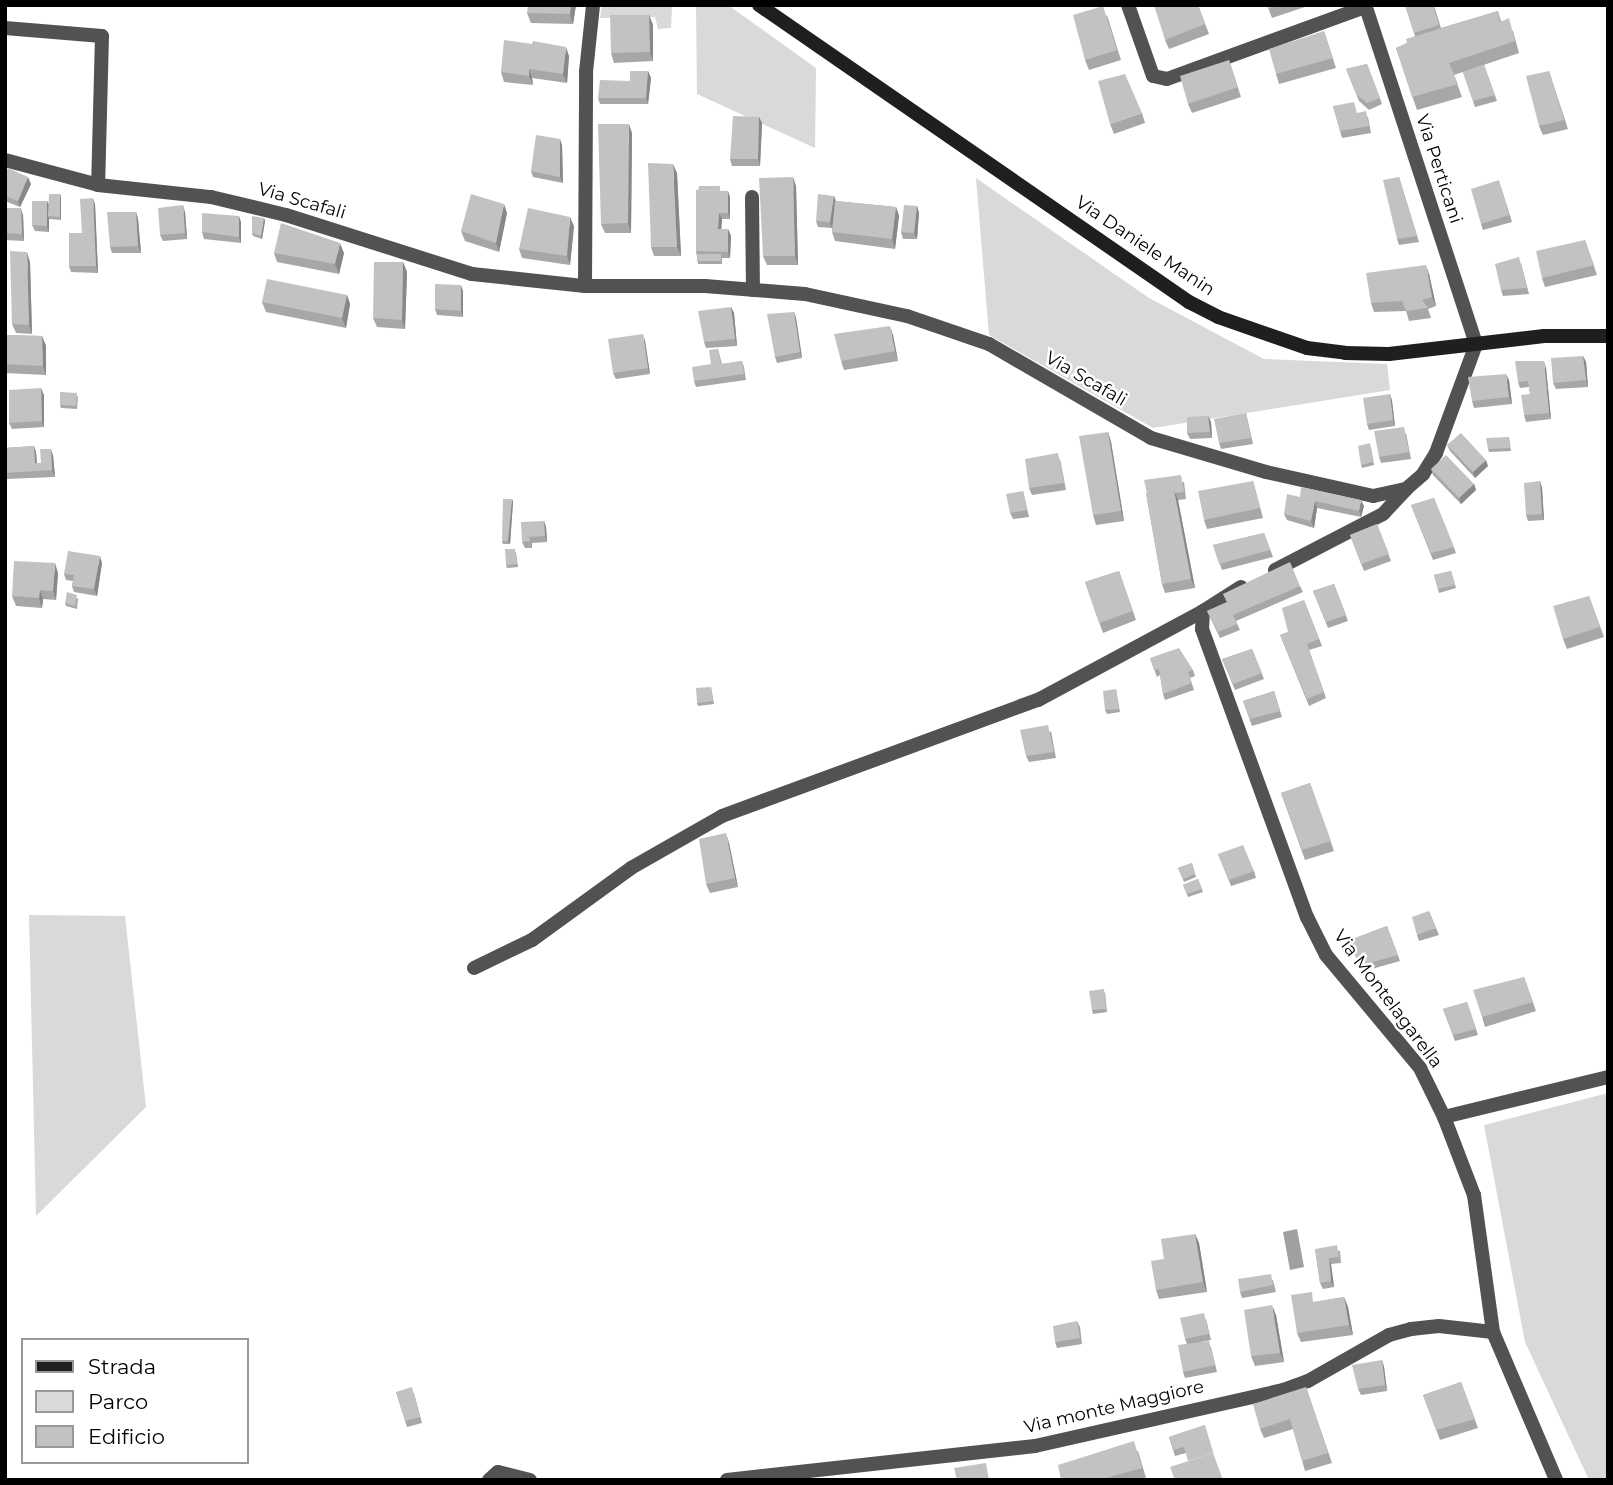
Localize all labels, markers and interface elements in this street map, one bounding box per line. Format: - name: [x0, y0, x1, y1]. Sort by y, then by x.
- street label: Via Perticani: [1411, 112, 1467, 226]
- street label: Via Scafali: [256, 178, 348, 224]
- street label: Via Daniele Manin: [1071, 191, 1219, 301]
- street label: Via Scafali: [1041, 347, 1131, 411]
- street label: Via Montelagarella: [1329, 926, 1447, 1072]
- legend: [21, 1338, 248, 1464]
- text: Strada: [88, 1354, 156, 1379]
- street label: Via monte Maggiore: [1022, 1376, 1206, 1438]
- text: Parco: [88, 1389, 148, 1414]
- text: Edificio: [88, 1424, 165, 1449]

